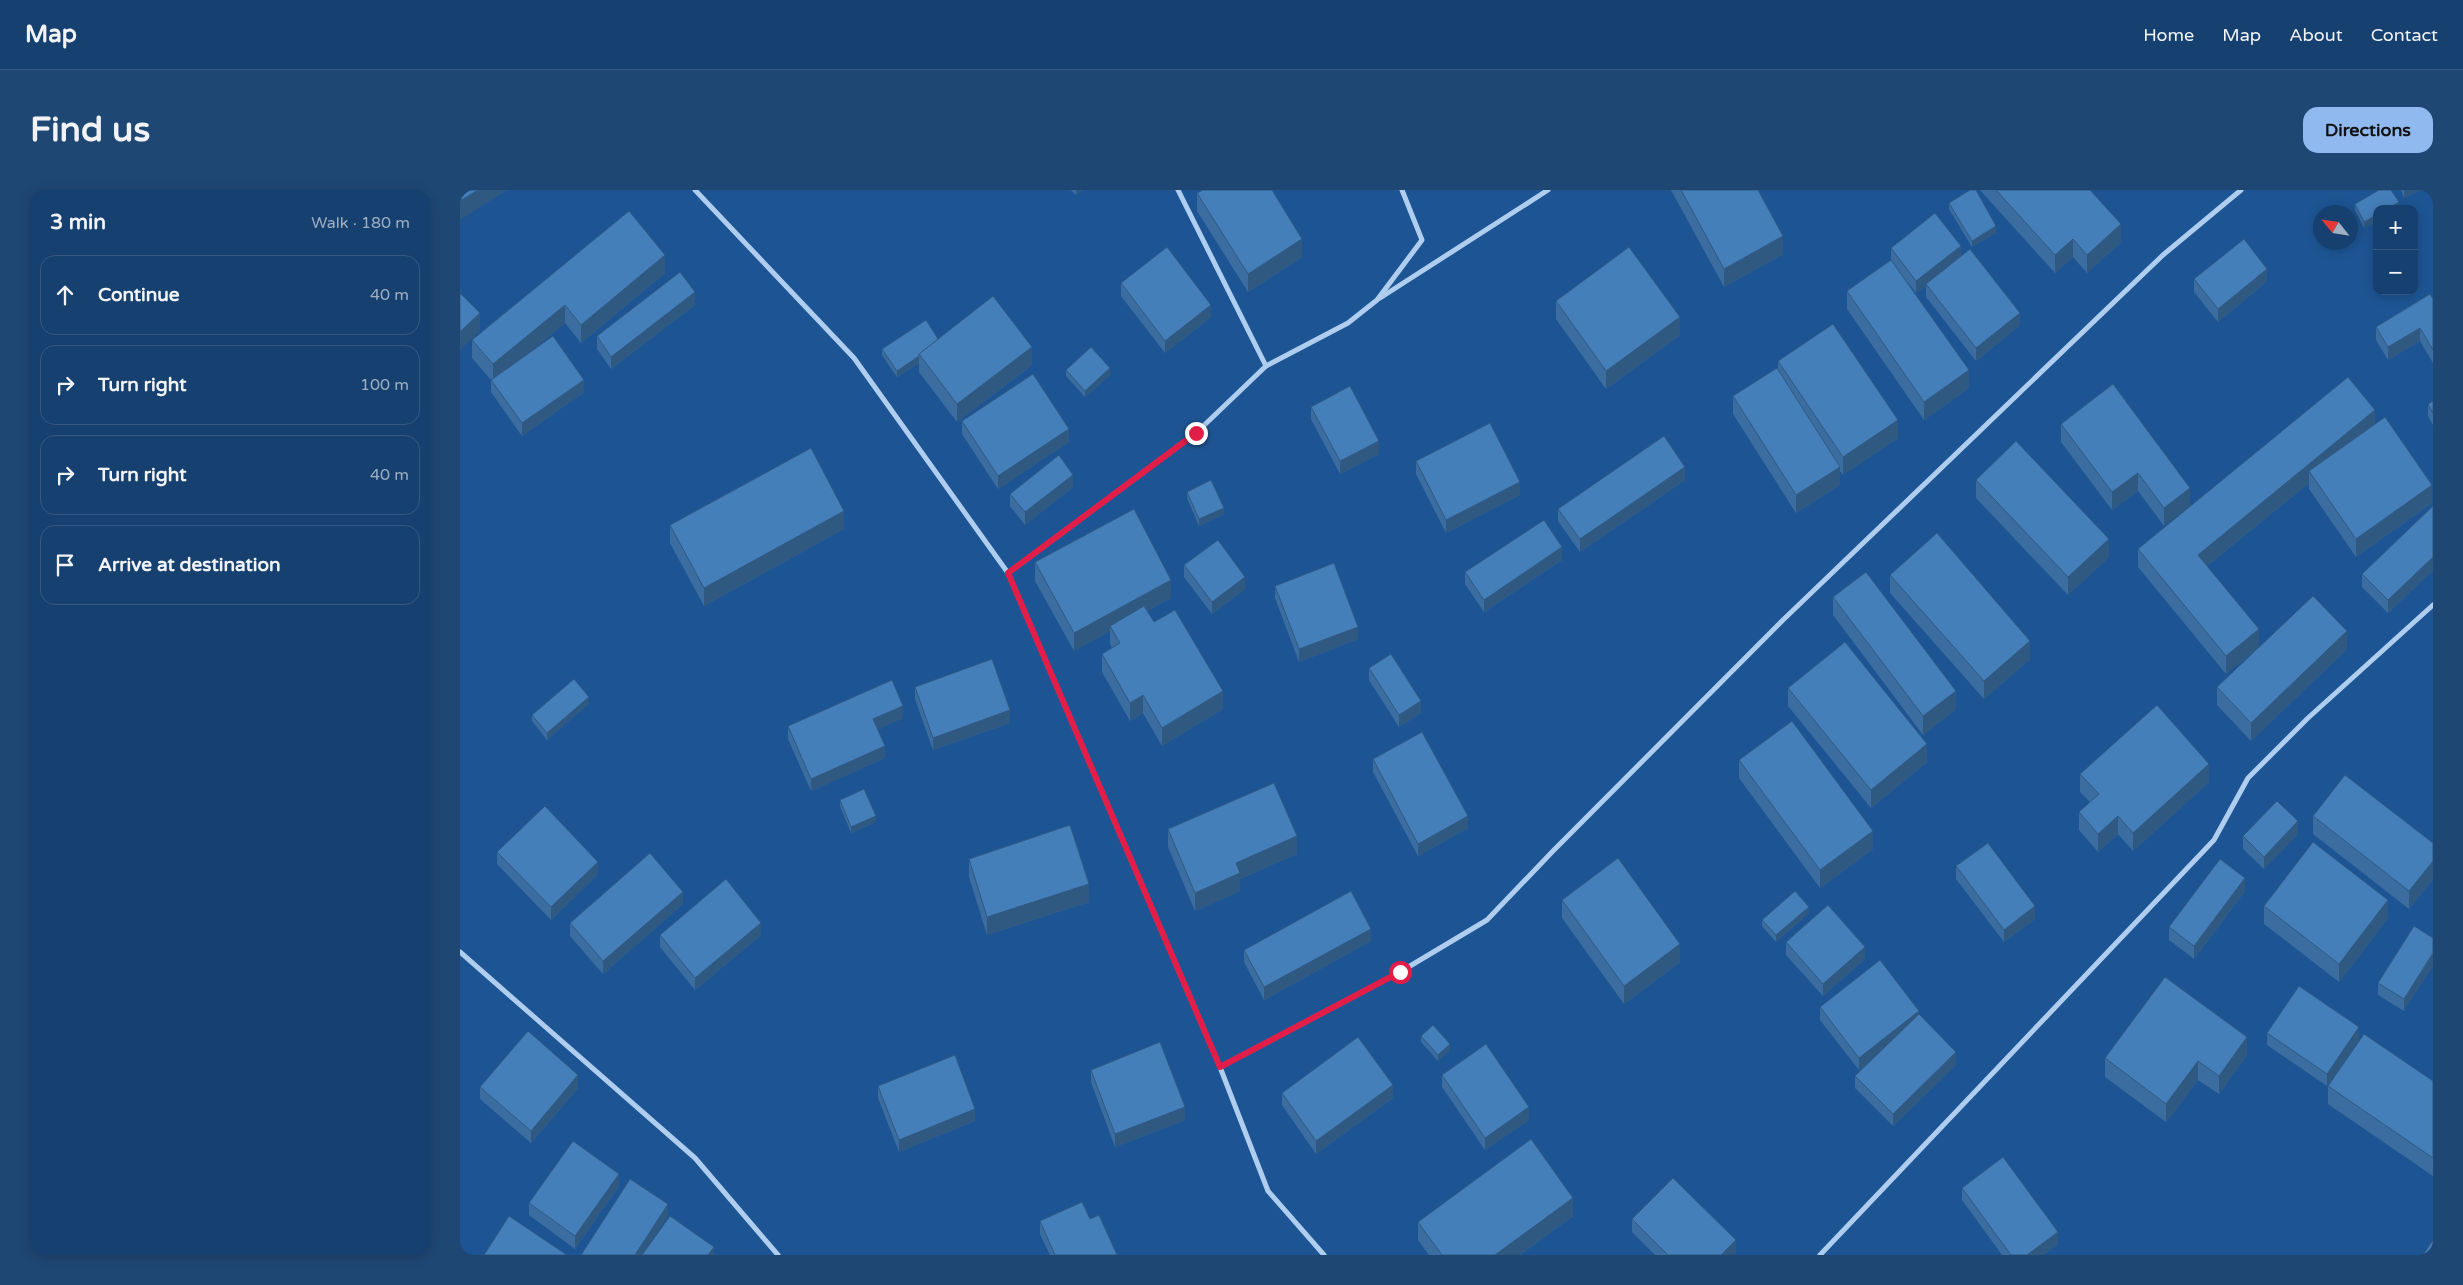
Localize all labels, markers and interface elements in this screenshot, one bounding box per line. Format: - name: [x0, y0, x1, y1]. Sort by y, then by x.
- text: Map: [25, 20, 77, 49]
- text: Home: [2143, 24, 2194, 46]
- text: Map: [2222, 24, 2261, 46]
- text: About: [2289, 24, 2343, 46]
- text: Contact: [2371, 24, 2438, 46]
- button: Directions: [2303, 107, 2433, 153]
- text: Find us: [30, 109, 150, 151]
- north arrow: [2313, 205, 2358, 250]
- map controls: [2373, 205, 2418, 295]
- button: +: [2373, 205, 2418, 250]
- text: 3 min: [50, 210, 106, 235]
- text: Walk · 180 m: [311, 213, 410, 233]
- button: −: [2373, 250, 2418, 295]
- icon: ahead: [51, 281, 79, 309]
- text: Continue: [98, 284, 180, 306]
- text: 40 m: [370, 285, 409, 305]
- icon: right: [51, 371, 79, 399]
- text: Turn right: [98, 374, 186, 396]
- text: 100 m: [360, 375, 409, 395]
- route end: [1185, 422, 1208, 445]
- icon: right: [51, 461, 79, 489]
- text: Turn right: [98, 464, 186, 486]
- text: 40 m: [370, 465, 409, 485]
- icon: arrive: [51, 551, 79, 579]
- text: Arrive at destination: [98, 554, 281, 576]
- route start: [1389, 961, 1412, 984]

